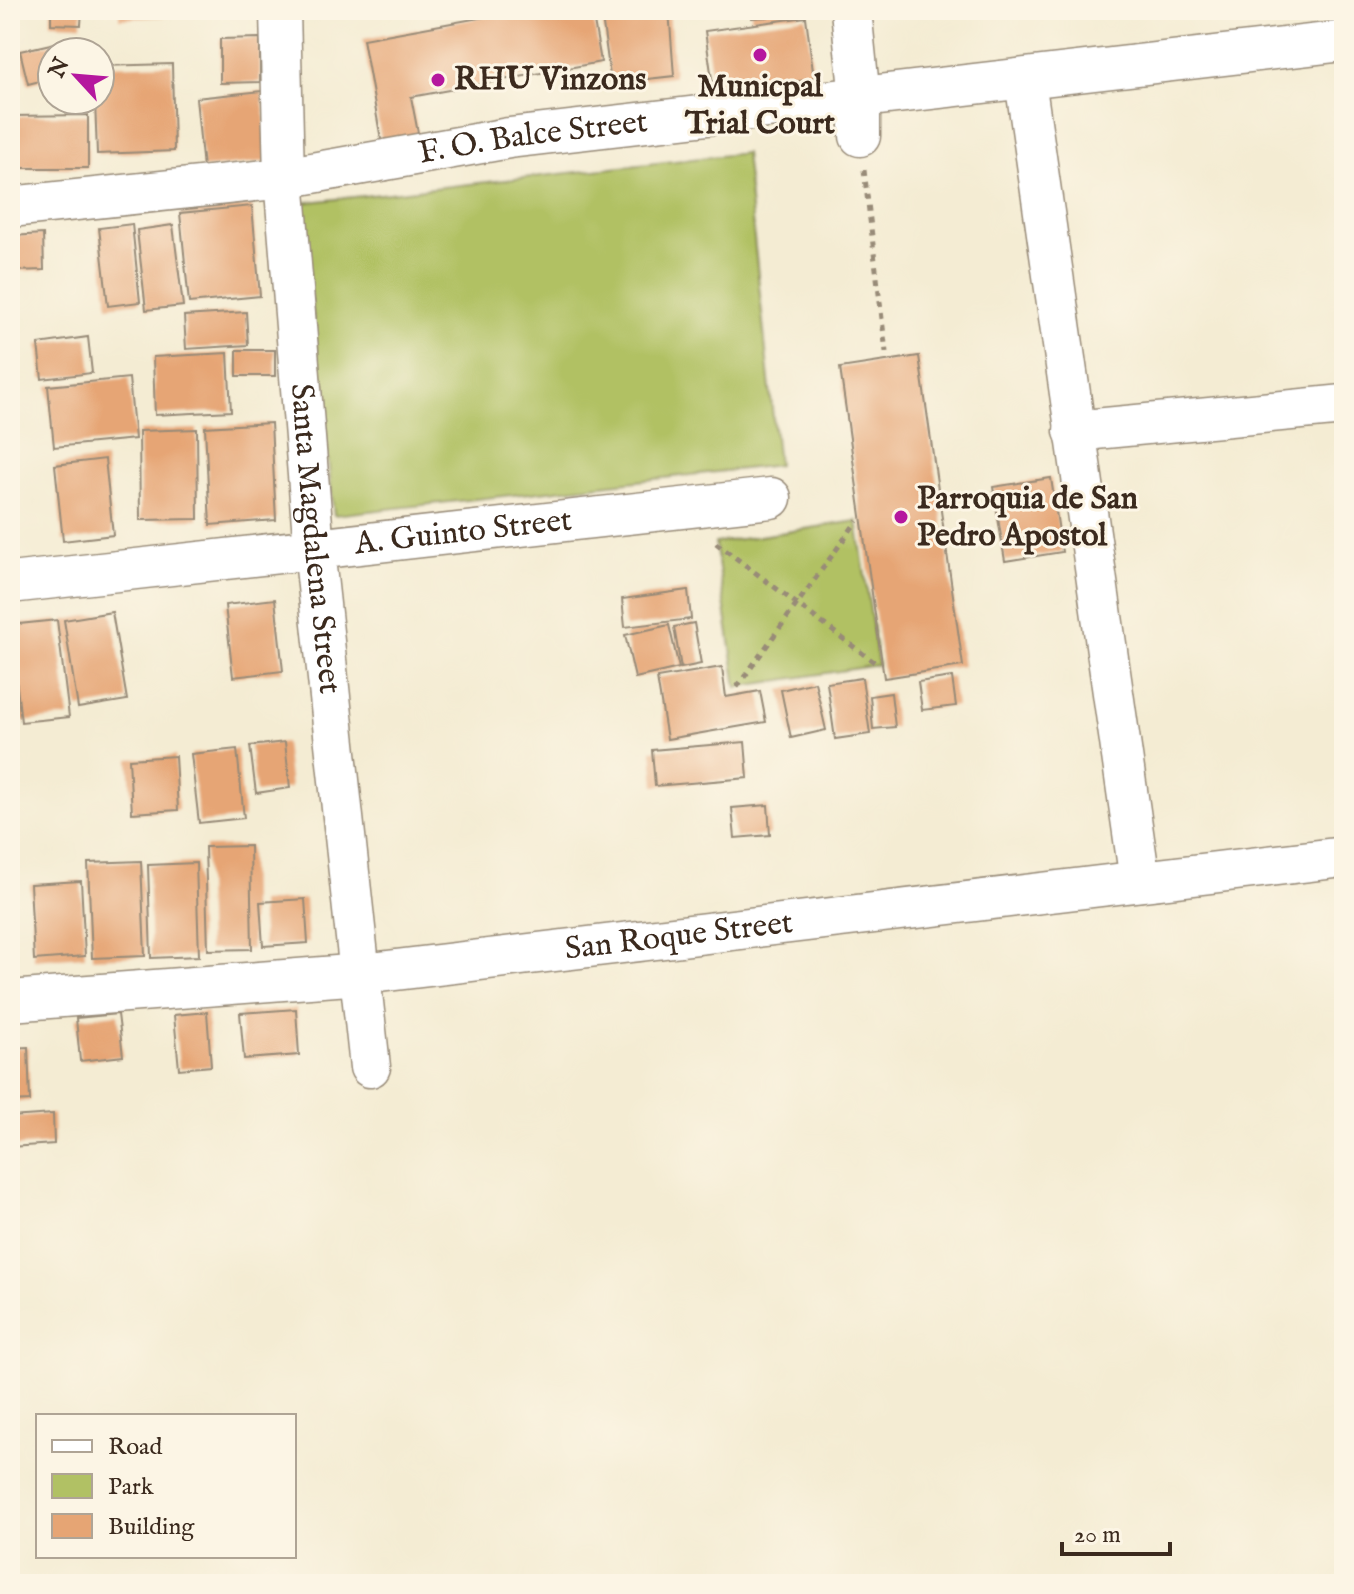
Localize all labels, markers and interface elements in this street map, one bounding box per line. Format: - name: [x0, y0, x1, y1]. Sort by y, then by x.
- north arrow: [36, 36, 116, 116]
- marker: Municpal Trial Court: [751, 46, 769, 64]
- text: N: [43, 53, 77, 84]
- place label: RHU Vinzons: [454, 60, 647, 101]
- place label: Municpal Trial Court: [684, 67, 835, 145]
- marker: RHU Vinzons: [429, 71, 447, 89]
- street label: F. O. Balce Street: [415, 102, 650, 174]
- street label: Santa Magdalena Street: [280, 382, 350, 696]
- place label: Parroquia de San Pedro Apostol: [917, 479, 1138, 557]
- street label: A. Guinto Street: [351, 500, 574, 565]
- marker: Parroquia de San Pedro Apostol: [892, 508, 910, 526]
- street label: San Roque Street: [562, 902, 795, 970]
- legend: [36, 1414, 296, 1558]
- text: Road: [108, 1432, 162, 1463]
- text: Park: [108, 1472, 154, 1503]
- scale bar: [1062, 1506, 1170, 1556]
- text: Building: [108, 1512, 195, 1543]
- text: 20 m: [1074, 1520, 1121, 1551]

